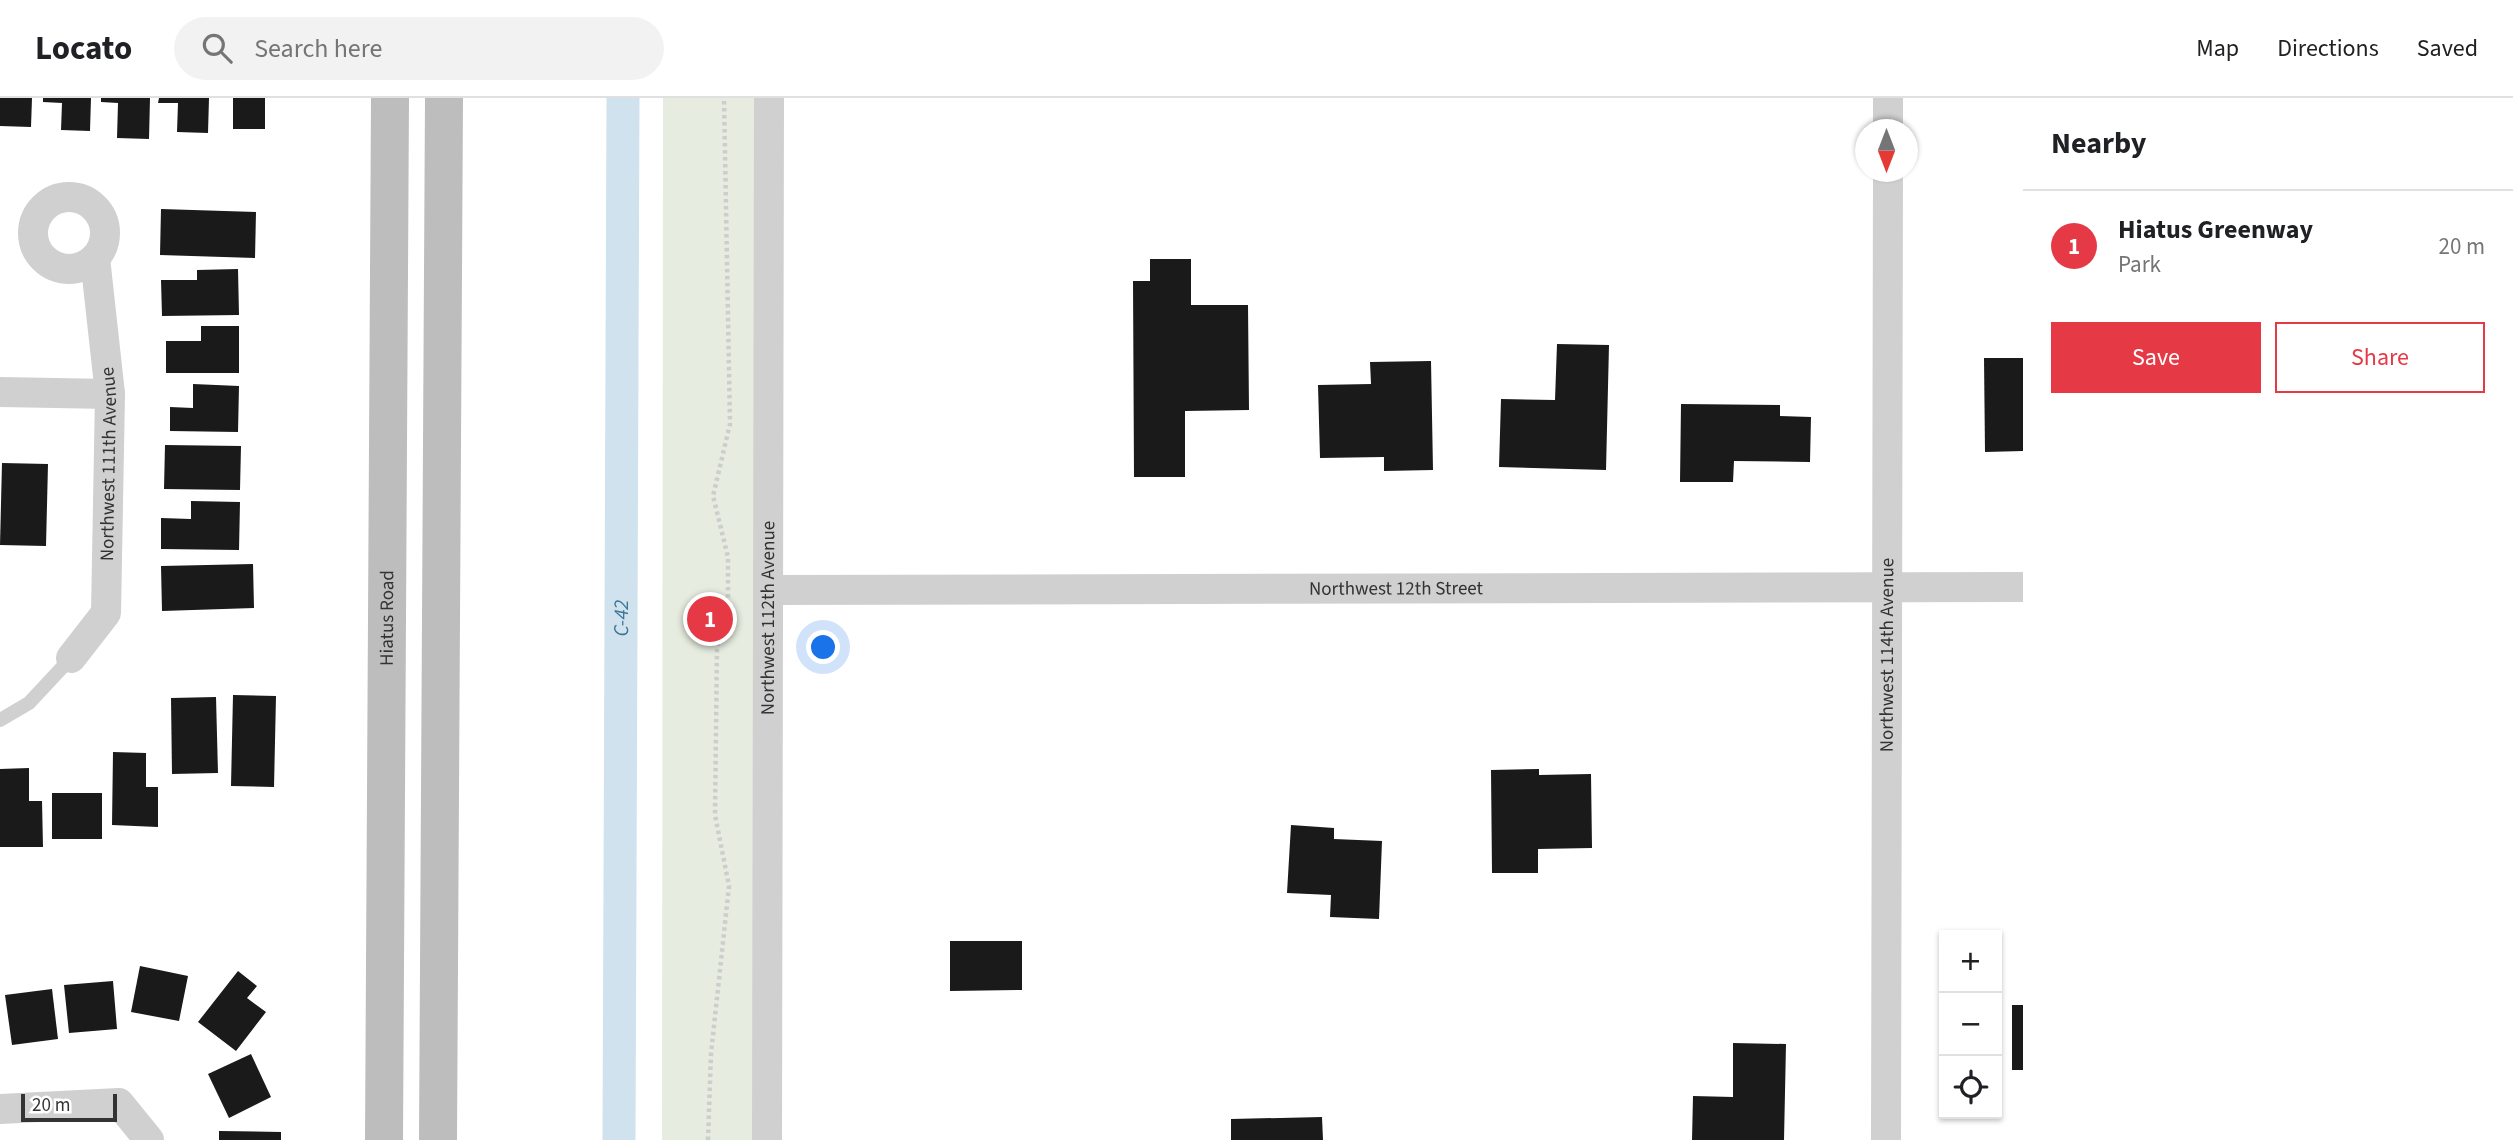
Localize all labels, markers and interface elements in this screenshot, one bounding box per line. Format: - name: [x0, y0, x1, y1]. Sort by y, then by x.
- search box: [174, 17, 664, 80]
- text: Locato: [35, 25, 132, 72]
- icon: search: [198, 29, 236, 67]
- text: Search here: [254, 30, 382, 67]
- text: Map: [2196, 31, 2239, 66]
- text: Directions: [2277, 31, 2379, 66]
- text: Saved: [2417, 31, 2478, 66]
- north arrow: [1855, 119, 1918, 182]
- text: Nearby: [2051, 122, 2146, 165]
- text: Hiatus Greenway: [2118, 211, 2313, 248]
- text: 1: [2068, 230, 2080, 263]
- text: 20 m: [2438, 230, 2485, 263]
- text: Park: [2118, 248, 2161, 281]
- button: Save: [2051, 322, 2261, 393]
- button: Share: [2275, 322, 2485, 393]
- street label: Northwest 111th Avenue: [93, 366, 124, 561]
- street label: Northwest 112th Avenue: [754, 521, 782, 715]
- street label: Northwest 114th Avenue: [1873, 558, 1901, 752]
- street label: Hiatus Road: [373, 570, 401, 666]
- street label: Northwest 12th Street: [1309, 575, 1484, 602]
- pin: 1: [687, 593, 733, 645]
- water label: C-42: [606, 600, 636, 636]
- your location: [806, 630, 840, 664]
- map controls: [1939, 930, 2002, 1119]
- button: +: [1939, 930, 2002, 993]
- button: −: [1939, 993, 2002, 1056]
- button: locate: [1939, 1056, 2002, 1119]
- scale bar: [21, 1091, 117, 1123]
- text: 20 m: [32, 1092, 70, 1119]

